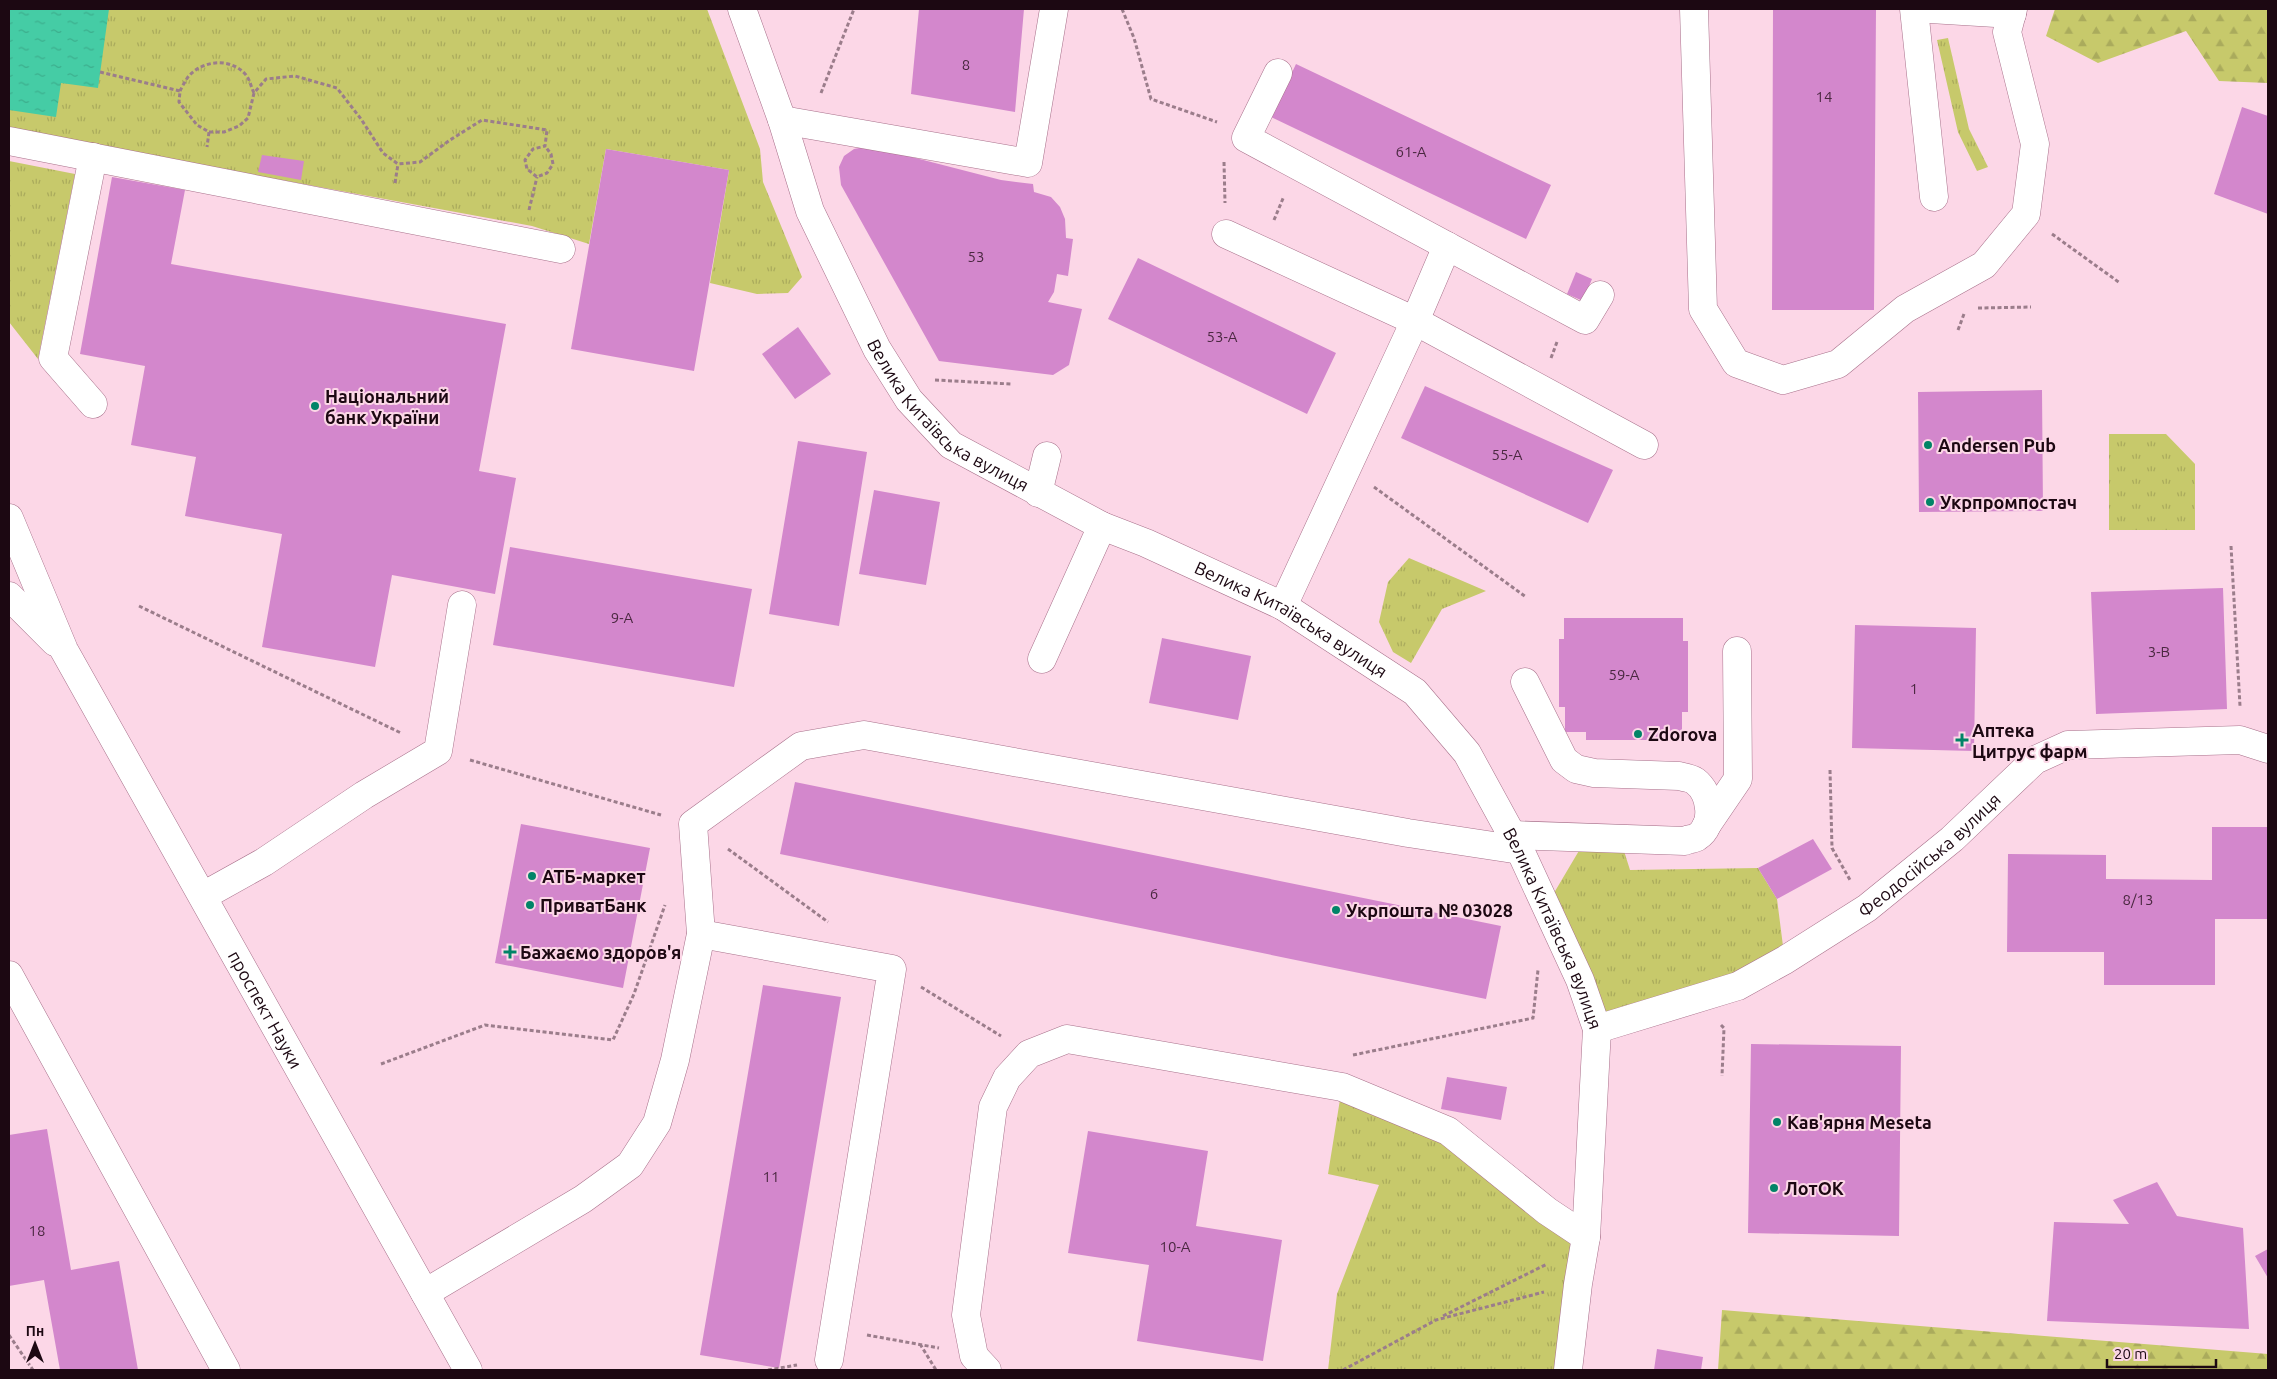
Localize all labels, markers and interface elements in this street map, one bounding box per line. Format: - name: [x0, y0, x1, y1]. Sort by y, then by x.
- house number: 8: [962, 56, 970, 73]
- house number: 14: [1816, 88, 1832, 105]
- house number: 61-А: [1395, 143, 1427, 160]
- house number: 53: [968, 248, 984, 265]
- house number: 53-А: [1206, 328, 1238, 345]
- street label: Велика Китаївська вулиця: [864, 336, 1032, 495]
- place label: Національний банк України: [325, 386, 449, 427]
- marker: Національний банк України: [309, 400, 321, 412]
- place label: Andersen Pub: [1938, 435, 2056, 455]
- marker: Andersen Pub: [1922, 439, 1934, 451]
- house number: 55-А: [1491, 446, 1523, 463]
- place label: Укрпромпостач: [1940, 492, 2077, 512]
- marker: Укрпромпостач: [1924, 496, 1936, 508]
- street label: Велика Китаївська вулиця: [1192, 557, 1391, 681]
- house number: 9-А: [611, 609, 634, 626]
- house number: 3-В: [2148, 643, 2170, 660]
- house number: 59-А: [1608, 666, 1640, 683]
- house number: 1: [1910, 680, 1918, 697]
- place label: Аптека Цитрус фарм: [1972, 720, 2088, 761]
- place label: Zdorova: [1648, 724, 1717, 744]
- marker: Zdorova: [1632, 728, 1644, 740]
- marker: Аптека Цитрус фарм: [1956, 734, 1968, 746]
- street label: Феодосійська вулиця: [1854, 789, 2004, 921]
- street label: Велика Китаївська вулиця: [1500, 824, 1606, 1032]
- place label: АТБ-маркет: [542, 866, 646, 886]
- marker: АТБ-маркет: [526, 870, 538, 882]
- house number: 6: [1150, 885, 1158, 902]
- house number: 8/13: [2123, 891, 2153, 908]
- place label: ПриватБанк: [540, 895, 647, 915]
- marker: ПриватБанк: [524, 899, 536, 911]
- place label: Укрпошта № 03028: [1346, 900, 1513, 920]
- marker: Укрпошта № 03028: [1330, 904, 1342, 916]
- place label: Бажаємо здоров'я: [520, 942, 681, 962]
- marker: Бажаємо здоров'я: [504, 946, 516, 958]
- street label: проспект Науки: [225, 947, 307, 1072]
- place label: Кав'ярня Meseta: [1787, 1112, 1932, 1132]
- marker: Кав'ярня Meseta: [1771, 1116, 1783, 1128]
- house number: 11: [763, 1168, 779, 1185]
- place label: ЛотОК: [1784, 1178, 1844, 1198]
- marker: ЛотОК: [1768, 1182, 1780, 1194]
- house number: 18: [29, 1222, 45, 1239]
- house number: 10-А: [1159, 1238, 1191, 1255]
- north arrow: [10, 1319, 60, 1369]
- text: Пн: [26, 1323, 44, 1339]
- scale bar: [2107, 1336, 2216, 1368]
- text: 20 m: [2114, 1345, 2147, 1362]

